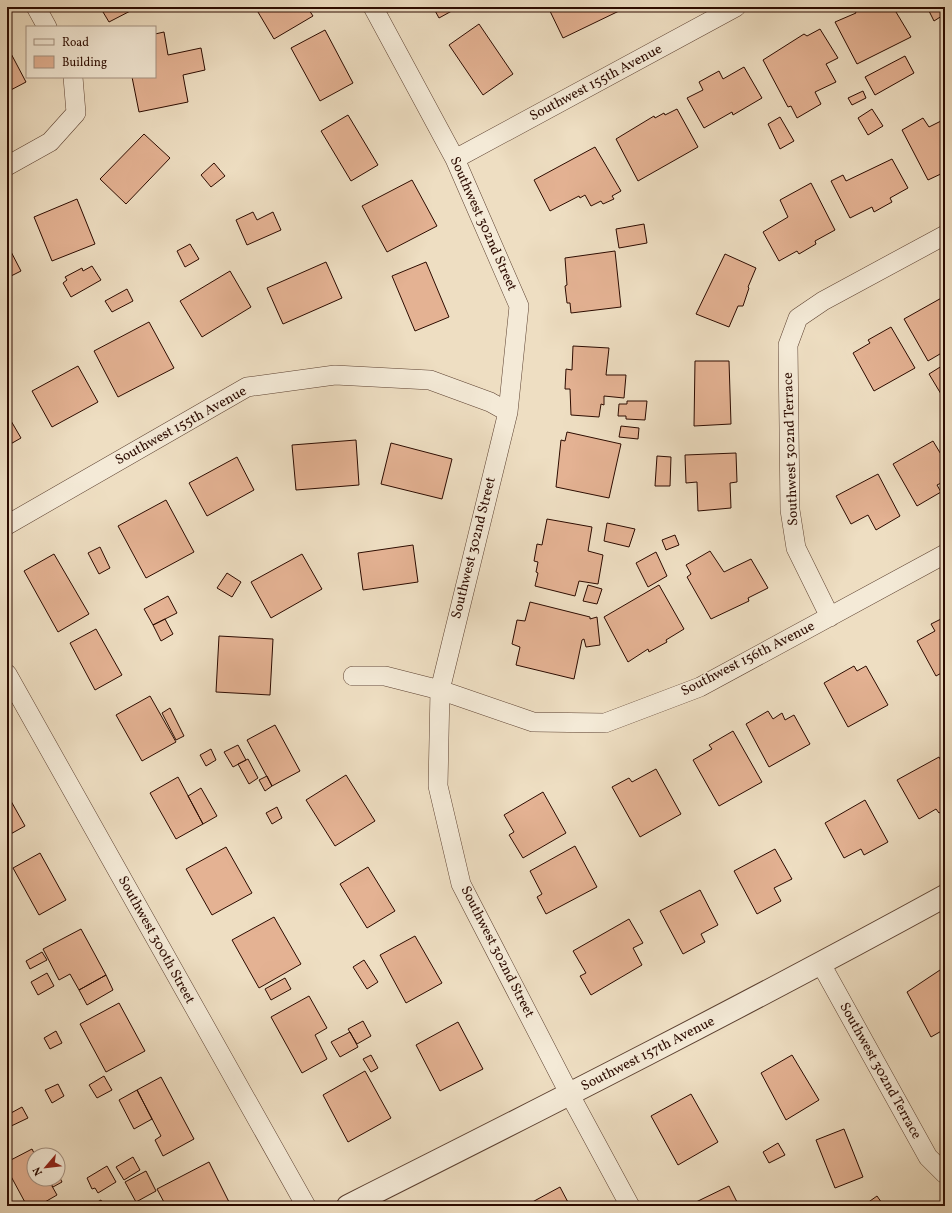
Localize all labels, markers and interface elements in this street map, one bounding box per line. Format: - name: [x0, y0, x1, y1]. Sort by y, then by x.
- legend: [26, 26, 156, 78]
- text: Road: [62, 35, 89, 51]
- street label: Southwest 155th Avenue: [526, 40, 666, 126]
- text: Building: [62, 55, 107, 71]
- street label: Southwest 302nd Street: [445, 154, 521, 294]
- street label: Southwest 302nd Terrace: [779, 371, 803, 526]
- street label: Southwest 155th Avenue: [112, 382, 250, 470]
- street label: Southwest 302nd Street: [447, 475, 501, 621]
- street label: Southwest 156th Avenue: [678, 617, 819, 701]
- street label: Southwest 300th Street: [113, 873, 199, 1007]
- street label: Southwest 302nd Street: [456, 883, 539, 1021]
- street label: Southwest 302nd Terrace: [834, 999, 926, 1143]
- street label: Southwest 157th Avenue: [578, 1012, 718, 1096]
- north arrow: [26, 1147, 66, 1187]
- text: N: [30, 1164, 47, 1178]

